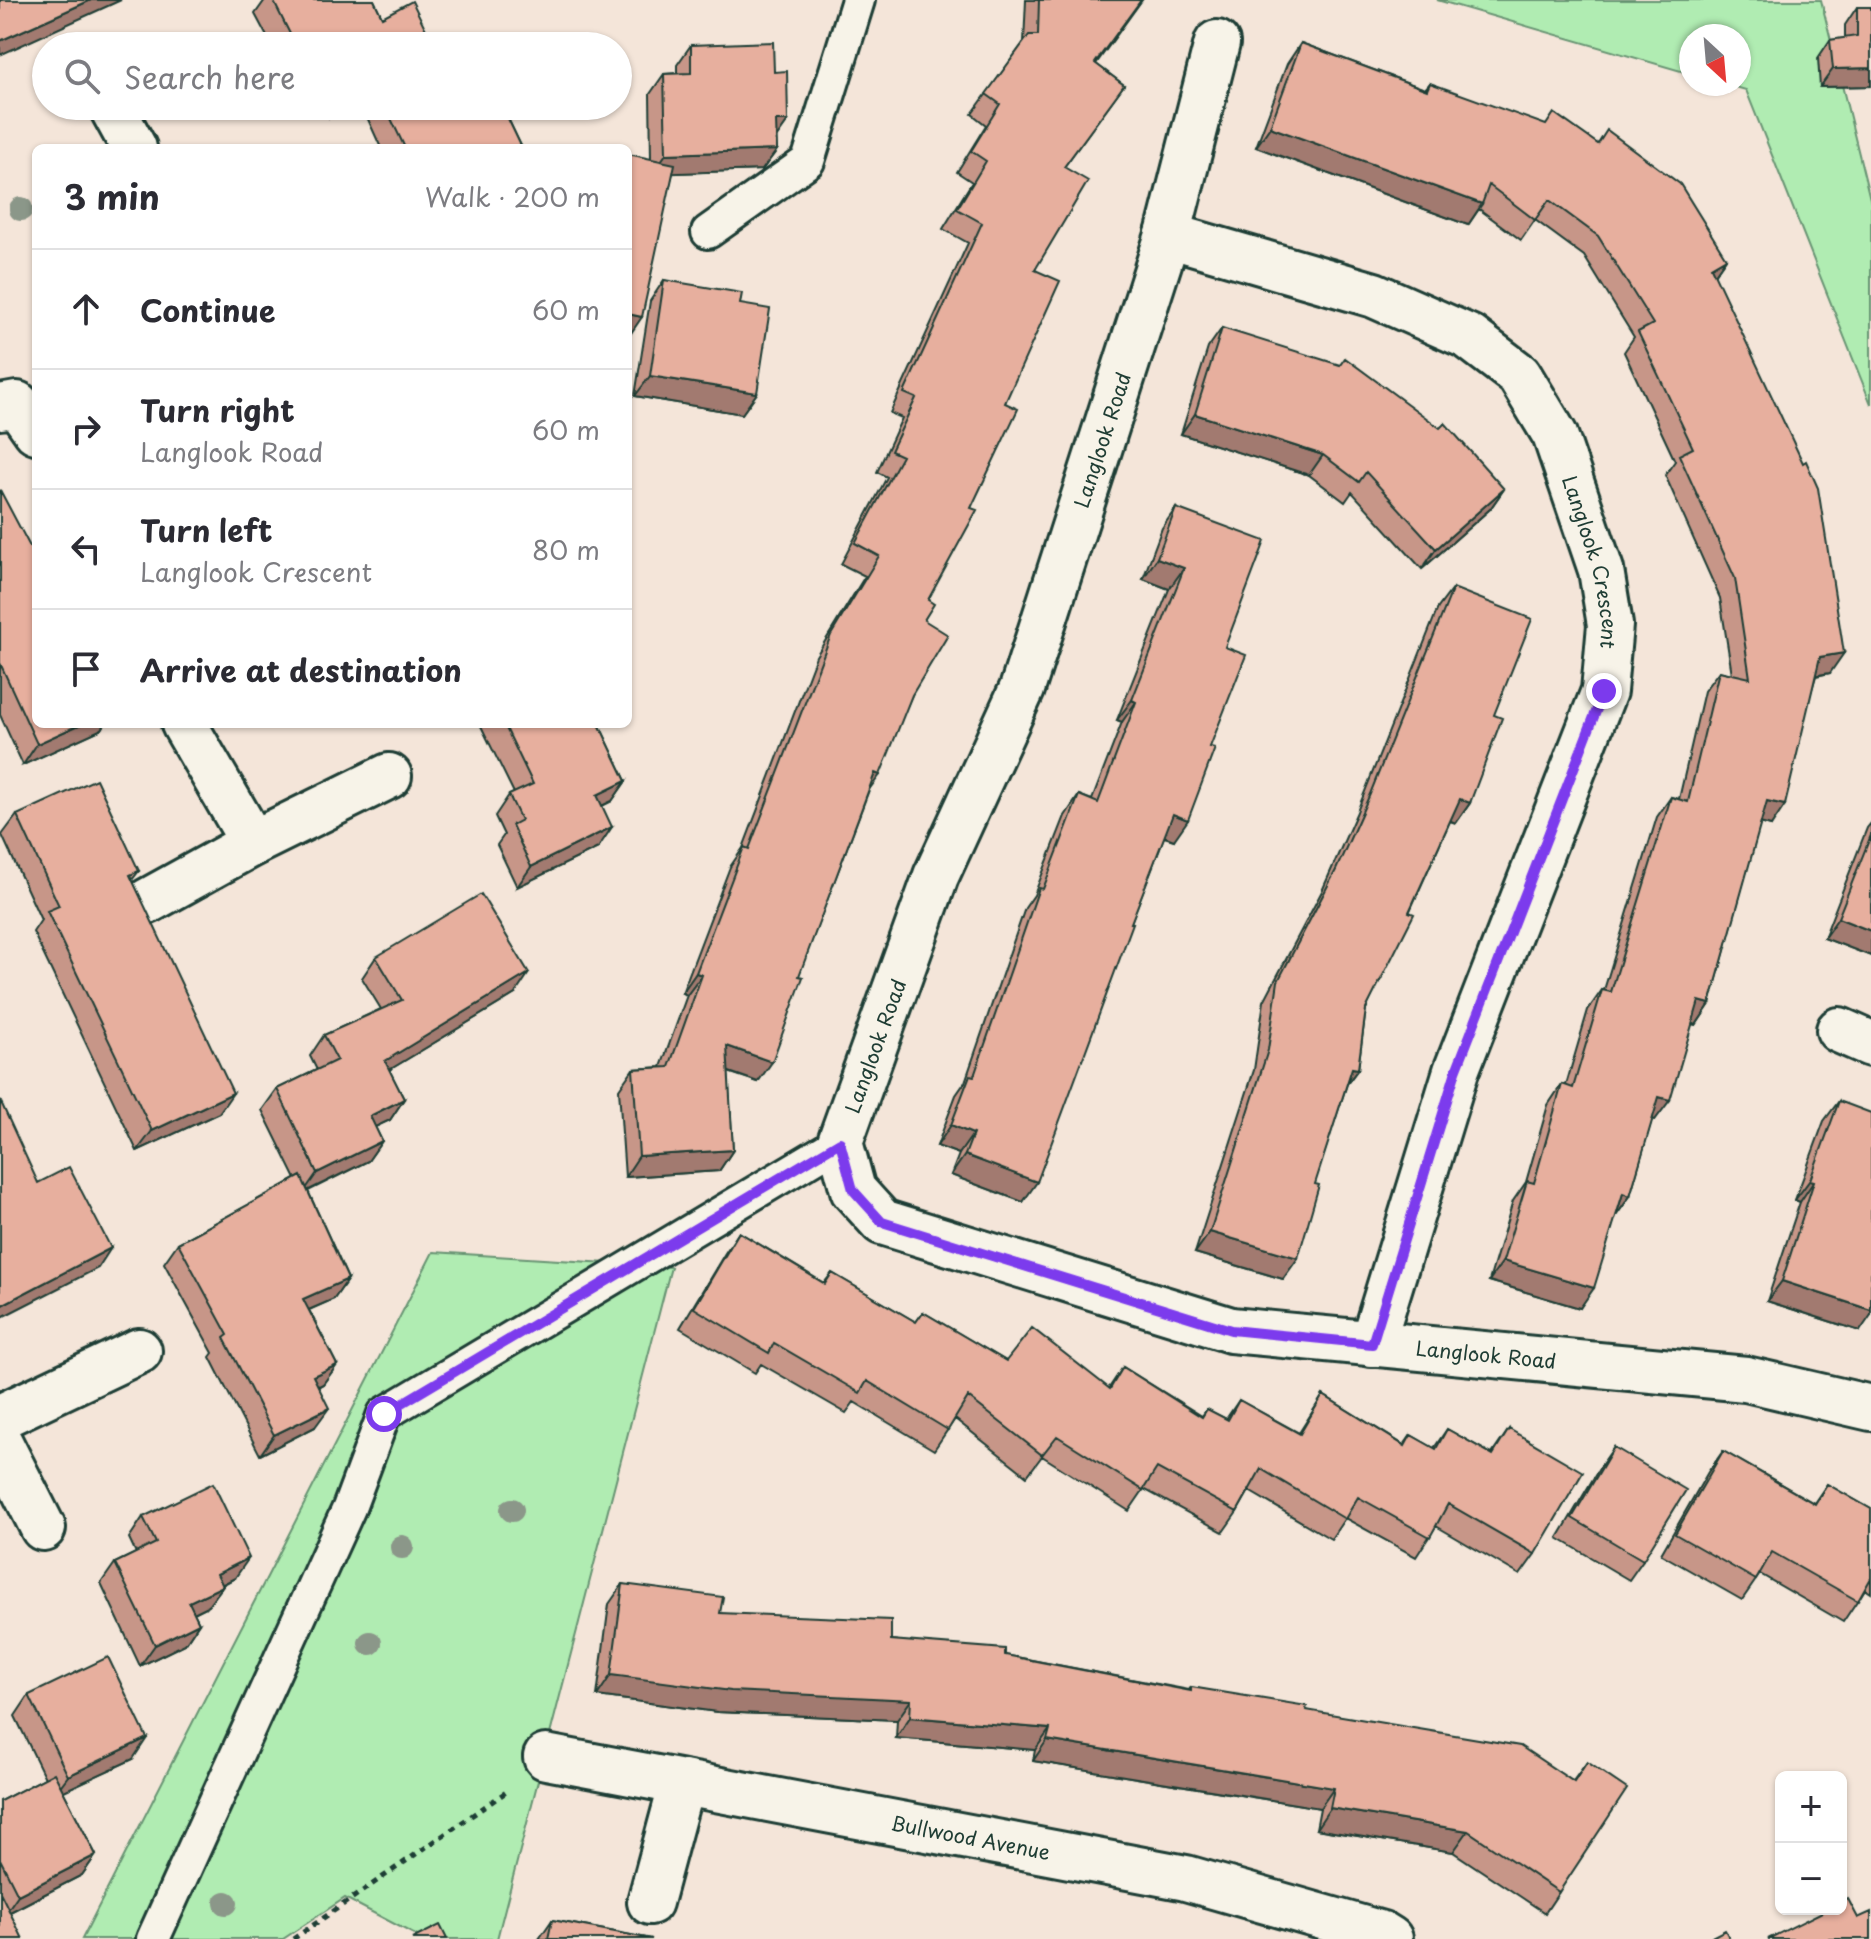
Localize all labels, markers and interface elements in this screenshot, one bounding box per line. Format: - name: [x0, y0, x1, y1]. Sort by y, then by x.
- north arrow: [1679, 24, 1751, 96]
- search box: [32, 32, 632, 120]
- icon: search: [60, 54, 104, 98]
- text: Search here: [124, 54, 296, 99]
- text: 3 min: [64, 170, 160, 222]
- text: Walk · 200 m: [425, 177, 600, 216]
- icon: ahead: [64, 287, 108, 331]
- text: Continue: [140, 287, 275, 332]
- text: 60 m: [532, 290, 600, 329]
- street label: Langlook Road: [1066, 368, 1138, 512]
- text: Turn right: [140, 387, 295, 432]
- icon: right: [64, 407, 108, 451]
- text: 60 m: [532, 410, 600, 449]
- text: Langlook Road: [140, 432, 323, 471]
- street label: Langlook Crescent: [1555, 471, 1625, 650]
- text: Turn left: [140, 507, 272, 552]
- icon: left: [64, 527, 108, 571]
- text: 80 m: [532, 530, 600, 569]
- text: Langlook Crescent: [140, 552, 372, 591]
- icon: arrive: [64, 647, 108, 691]
- text: Arrive at destination: [140, 647, 462, 692]
- route end: [1586, 673, 1622, 709]
- street label: Langlook Road: [837, 975, 913, 1117]
- street label: Langlook Road: [1414, 1333, 1558, 1376]
- route start: [366, 1396, 402, 1432]
- map controls: [1775, 1771, 1847, 1915]
- button: +: [1775, 1771, 1847, 1843]
- street label: Bullwood Avenue: [888, 1808, 1053, 1867]
- button: −: [1775, 1843, 1847, 1915]

